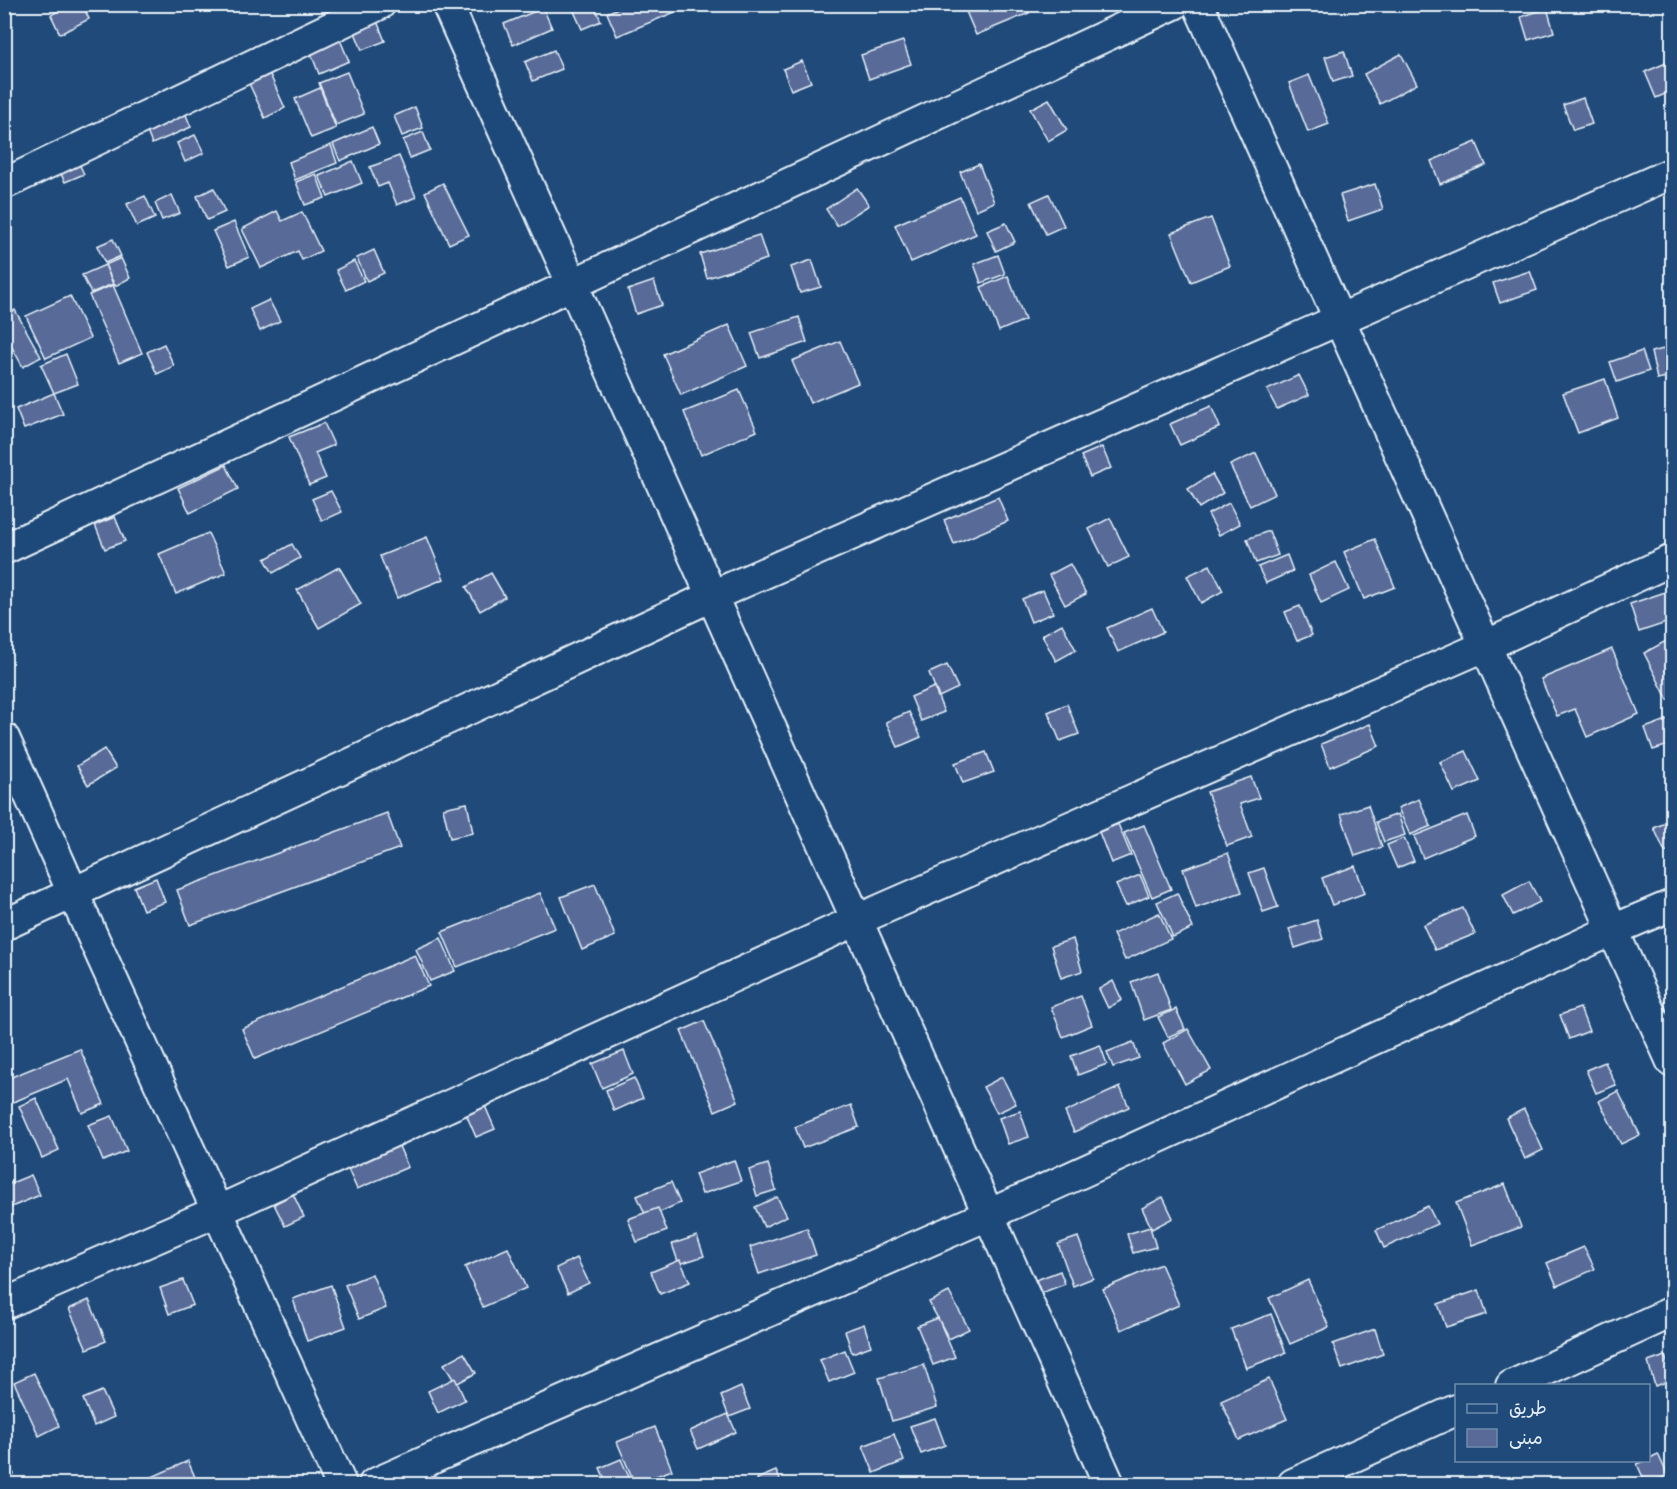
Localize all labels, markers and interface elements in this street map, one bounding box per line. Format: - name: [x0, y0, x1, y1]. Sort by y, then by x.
- legend: [1455, 1384, 1650, 1462]
- text: طريق: [1509, 1396, 1547, 1419]
- text: مبنى: [1509, 1426, 1543, 1449]

